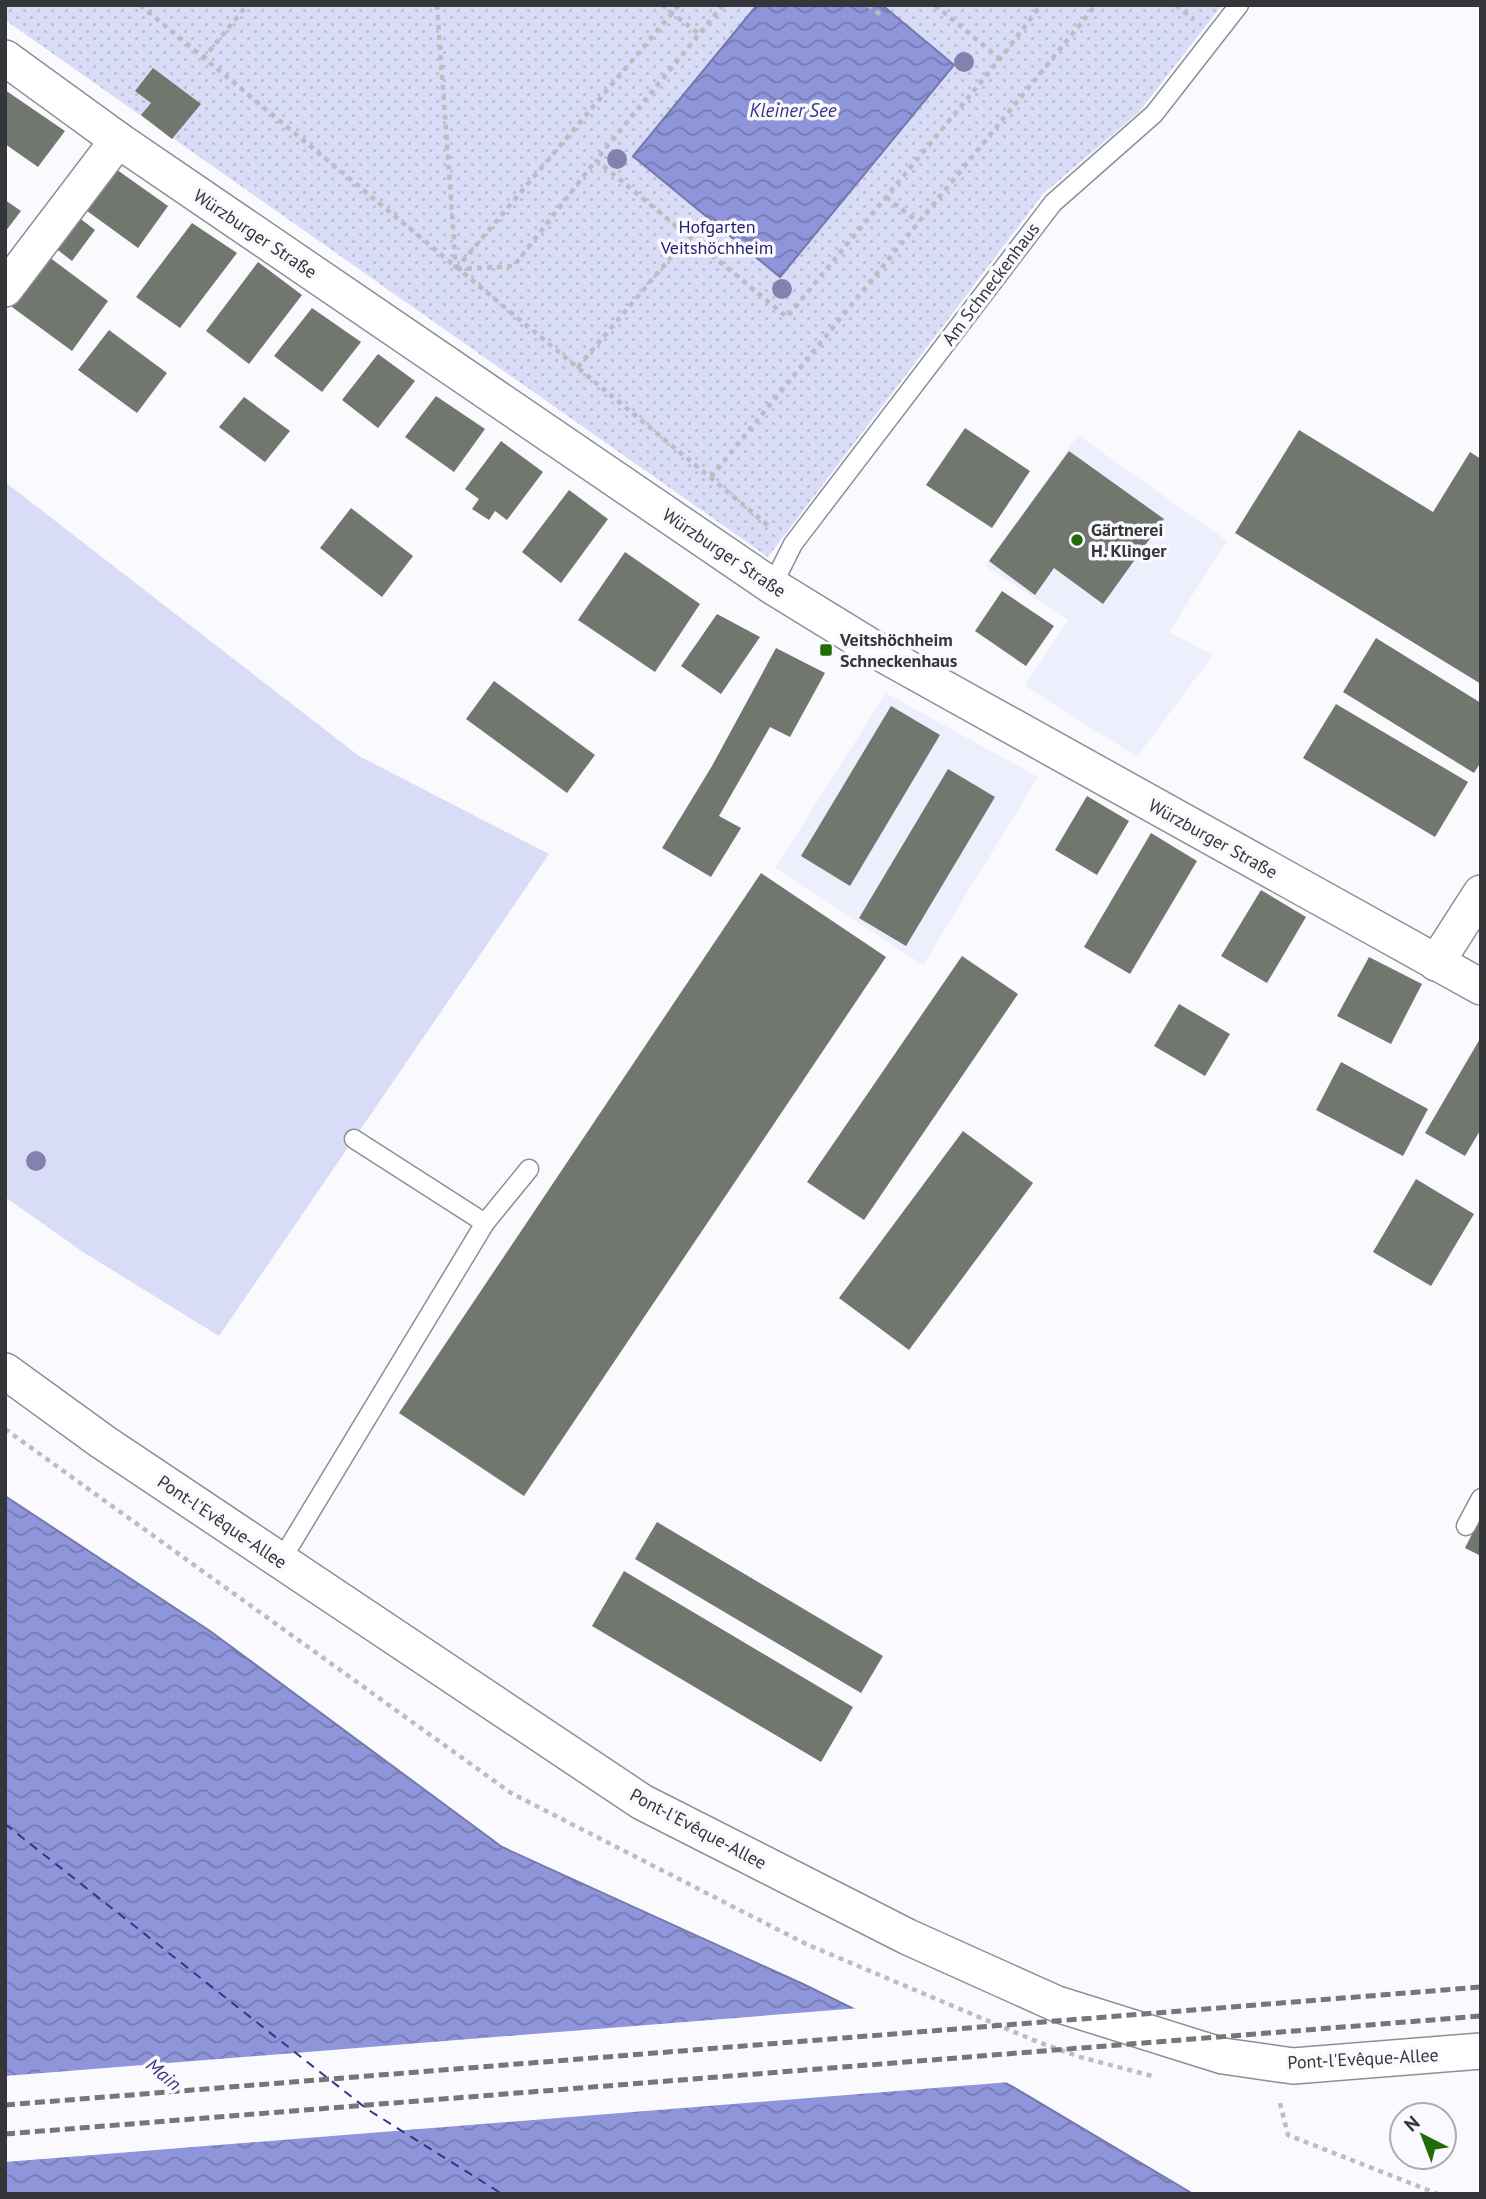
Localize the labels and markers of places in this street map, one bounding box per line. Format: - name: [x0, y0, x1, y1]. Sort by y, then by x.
- place label: Gärtnerei H. Klinger: [1091, 518, 1167, 562]
- marker: Gärtnerei H. Klinger: [1069, 532, 1085, 548]
- place label: Veitshöchheim Schneckenhaus: [839, 628, 958, 672]
- marker: Veitshöchheim Schneckenhaus: [818, 642, 834, 658]

